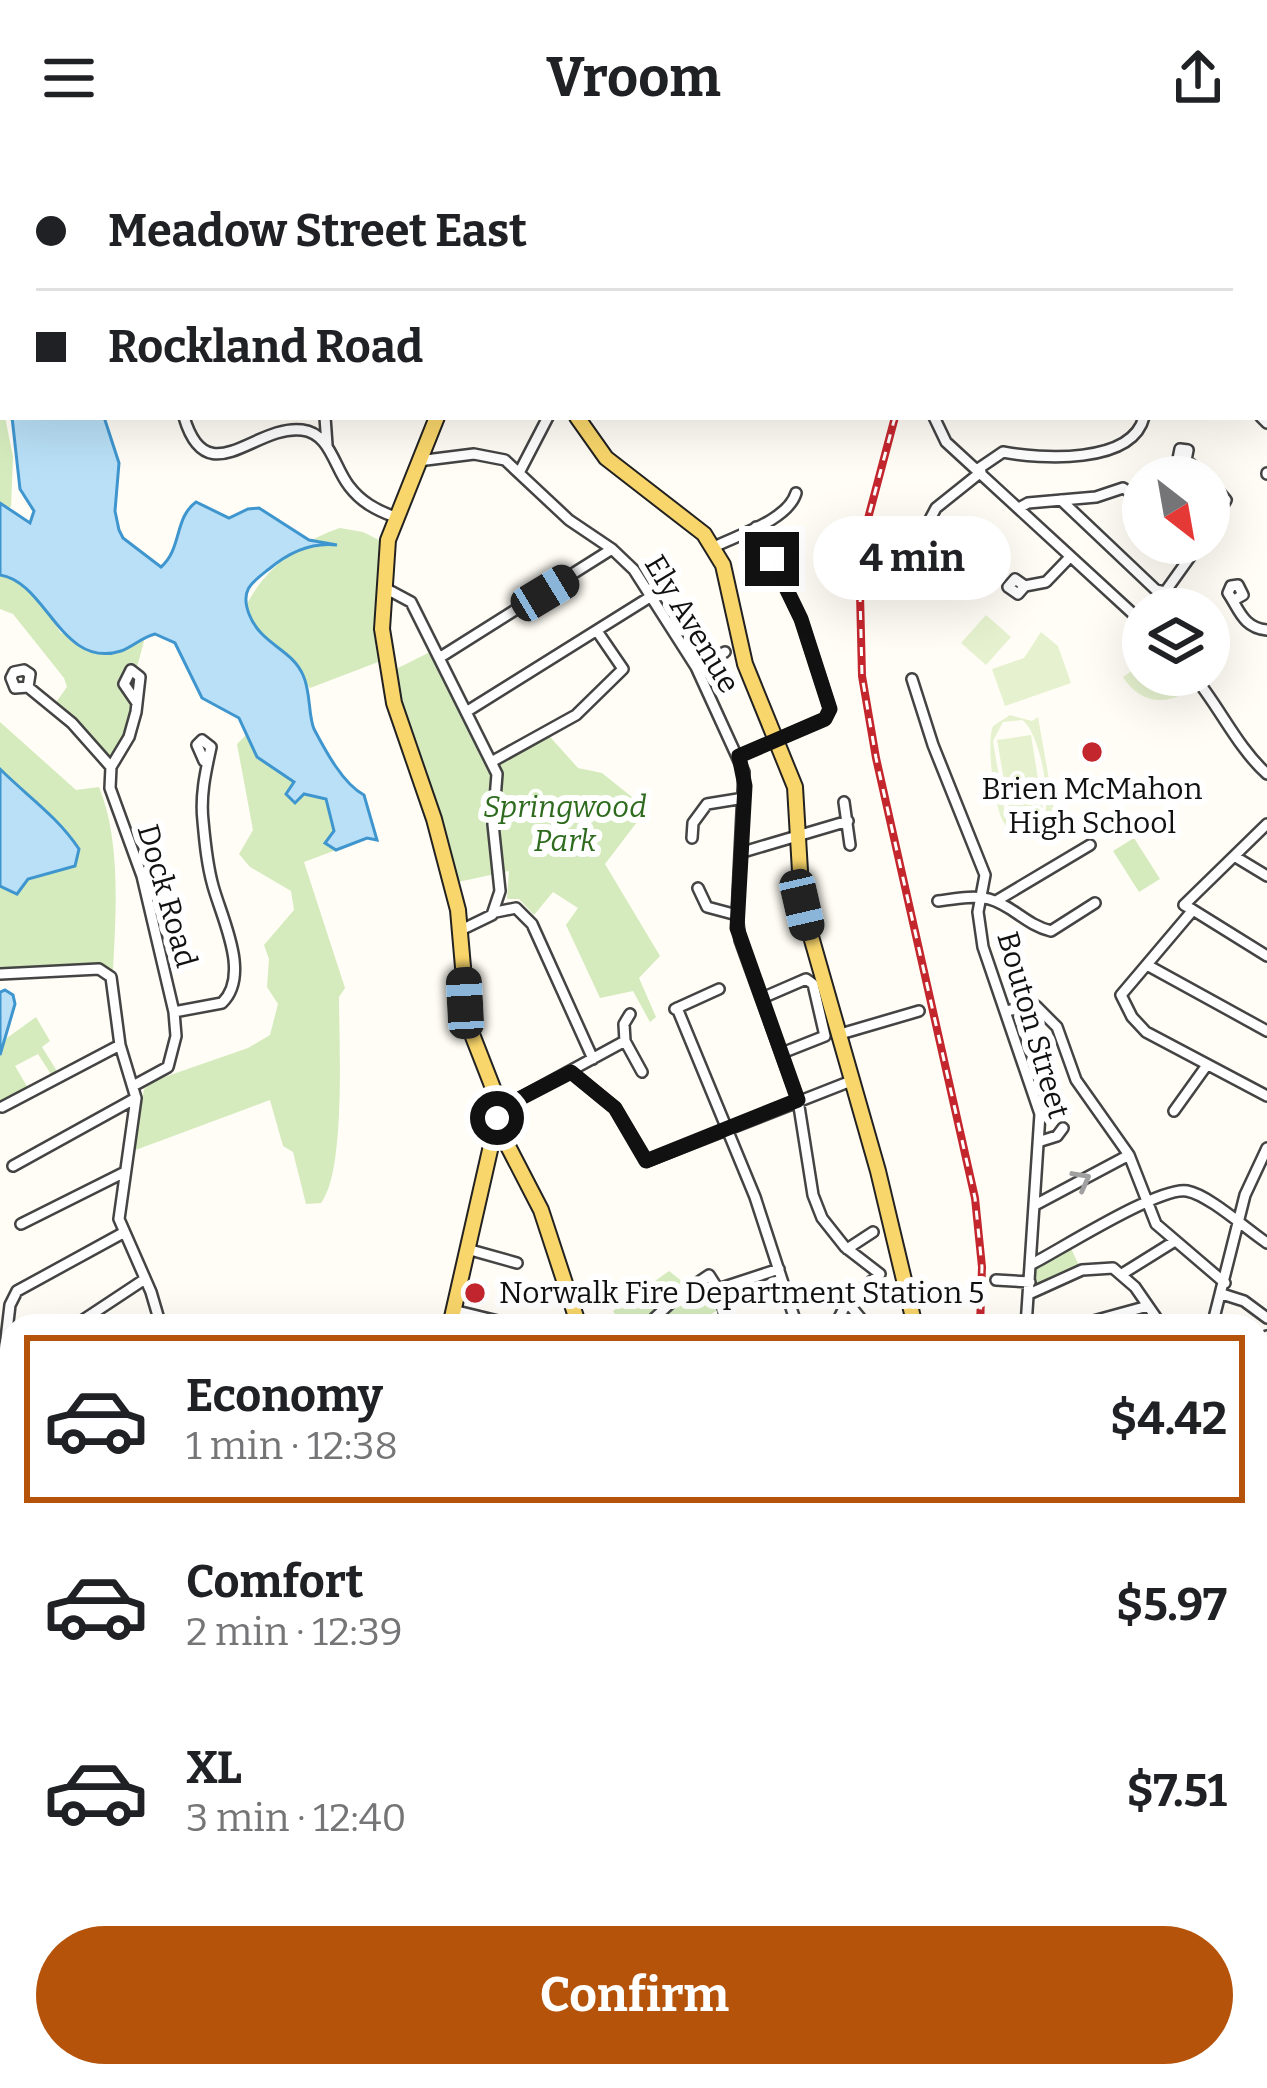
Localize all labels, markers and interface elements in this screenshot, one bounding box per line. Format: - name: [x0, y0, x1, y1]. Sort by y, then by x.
- icon: menu: [36, 45, 102, 111]
- icon: share: [1165, 45, 1231, 111]
- text: Vroom: [546, 46, 721, 110]
- text: Meadow Street East: [108, 204, 527, 258]
- text: Rockland Road: [108, 320, 423, 374]
- north arrow: [1122, 456, 1230, 564]
- map controls: [1122, 456, 1230, 696]
- callout: 4 min: [814, 517, 1012, 601]
- route end: [745, 532, 799, 586]
- text: 4 min: [859, 535, 965, 581]
- street label: Ely Avenue: [637, 549, 747, 699]
- car: [505, 559, 585, 627]
- button: layers: [1122, 588, 1230, 696]
- marker: Brien McMahon High School: [1079, 739, 1105, 765]
- place label: Brien McMahon High School: [981, 771, 1203, 841]
- park label: Springwood Park: [483, 789, 647, 859]
- street label: Dock Road: [129, 820, 205, 972]
- car: [776, 866, 828, 944]
- street label: Bouton Street: [989, 928, 1077, 1122]
- car: [445, 966, 485, 1040]
- route start: [470, 1091, 524, 1145]
- one-way arrow: [1069, 1171, 1090, 1194]
- place label: Norwalk Fire Department Station 5: [499, 1275, 984, 1311]
- marker: Norwalk Fire Department Station 5: [462, 1280, 488, 1306]
- icon: car: [42, 1365, 150, 1473]
- text: Economy: [186, 1369, 383, 1423]
- text: $4.42: [1110, 1392, 1227, 1446]
- text: 1 min · 12:38: [186, 1423, 398, 1469]
- icon: car: [42, 1551, 150, 1659]
- text: Comfort: [186, 1555, 364, 1609]
- text: $5.97: [1116, 1578, 1227, 1632]
- text: 2 min · 12:39: [186, 1609, 403, 1655]
- icon: car: [42, 1737, 150, 1845]
- text: XL: [186, 1741, 242, 1795]
- text: $7.51: [1126, 1764, 1227, 1818]
- text: 3 min · 12:40: [186, 1795, 406, 1841]
- button: Confirm: [36, 1926, 1233, 2064]

